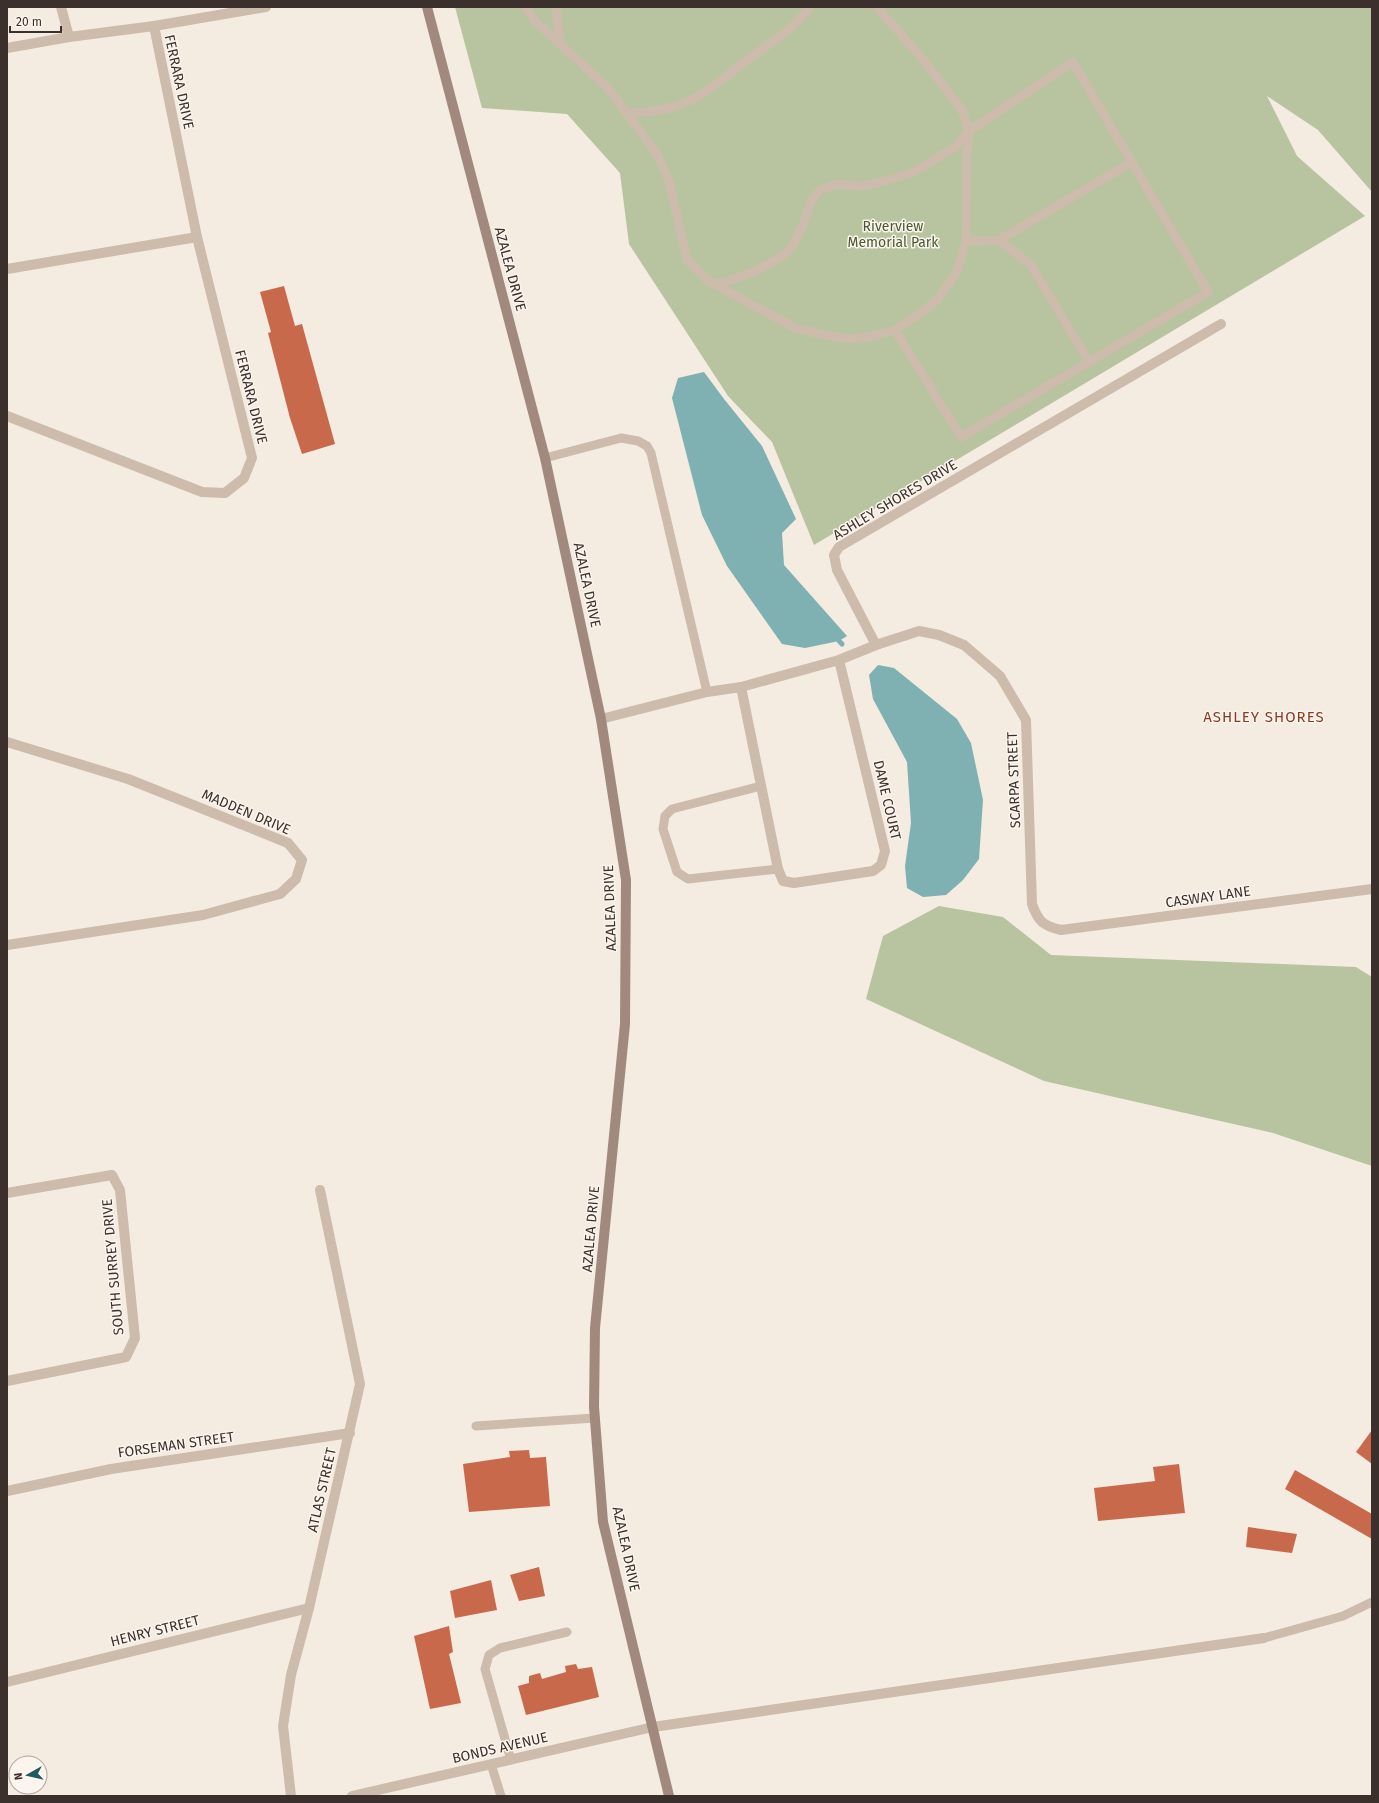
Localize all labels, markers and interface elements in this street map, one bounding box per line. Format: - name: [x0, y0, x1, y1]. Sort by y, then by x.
- scale bar: [10, 8, 61, 34]
- text: 20 m: [16, 15, 42, 29]
- street label: FERRARA DRIVE: [161, 33, 197, 131]
- park label: Riverview Memorial Park: [848, 218, 939, 251]
- street label: AZALEA DRIVE: [491, 225, 529, 313]
- street label: FERRARA DRIVE: [231, 348, 271, 446]
- street label: ASHLEY SHORES DRIVE: [830, 456, 960, 544]
- street label: AZALEA DRIVE: [570, 541, 604, 629]
- district label: ASHLEY SHORES: [1203, 708, 1325, 726]
- street label: SCARPA STREET: [1004, 731, 1024, 828]
- street label: DAME COURT: [870, 759, 905, 842]
- street label: MADDEN DRIVE: [199, 786, 293, 838]
- street label: AZALEA DRIVE: [600, 865, 620, 951]
- street label: CASWAY LANE: [1164, 883, 1252, 911]
- street label: AZALEA DRIVE: [579, 1185, 603, 1273]
- street label: SOUTH SURREY DRIVE: [99, 1198, 127, 1336]
- street label: FORSEMAN STREET: [117, 1428, 236, 1462]
- street label: ATLAS STREET: [304, 1445, 340, 1534]
- street label: AZALEA DRIVE: [609, 1505, 643, 1593]
- street label: HENRY STREET: [109, 1612, 202, 1650]
- street label: BONDS AVENUE: [451, 1729, 549, 1767]
- north arrow: [8, 1755, 48, 1795]
- text: N: [12, 1772, 26, 1781]

